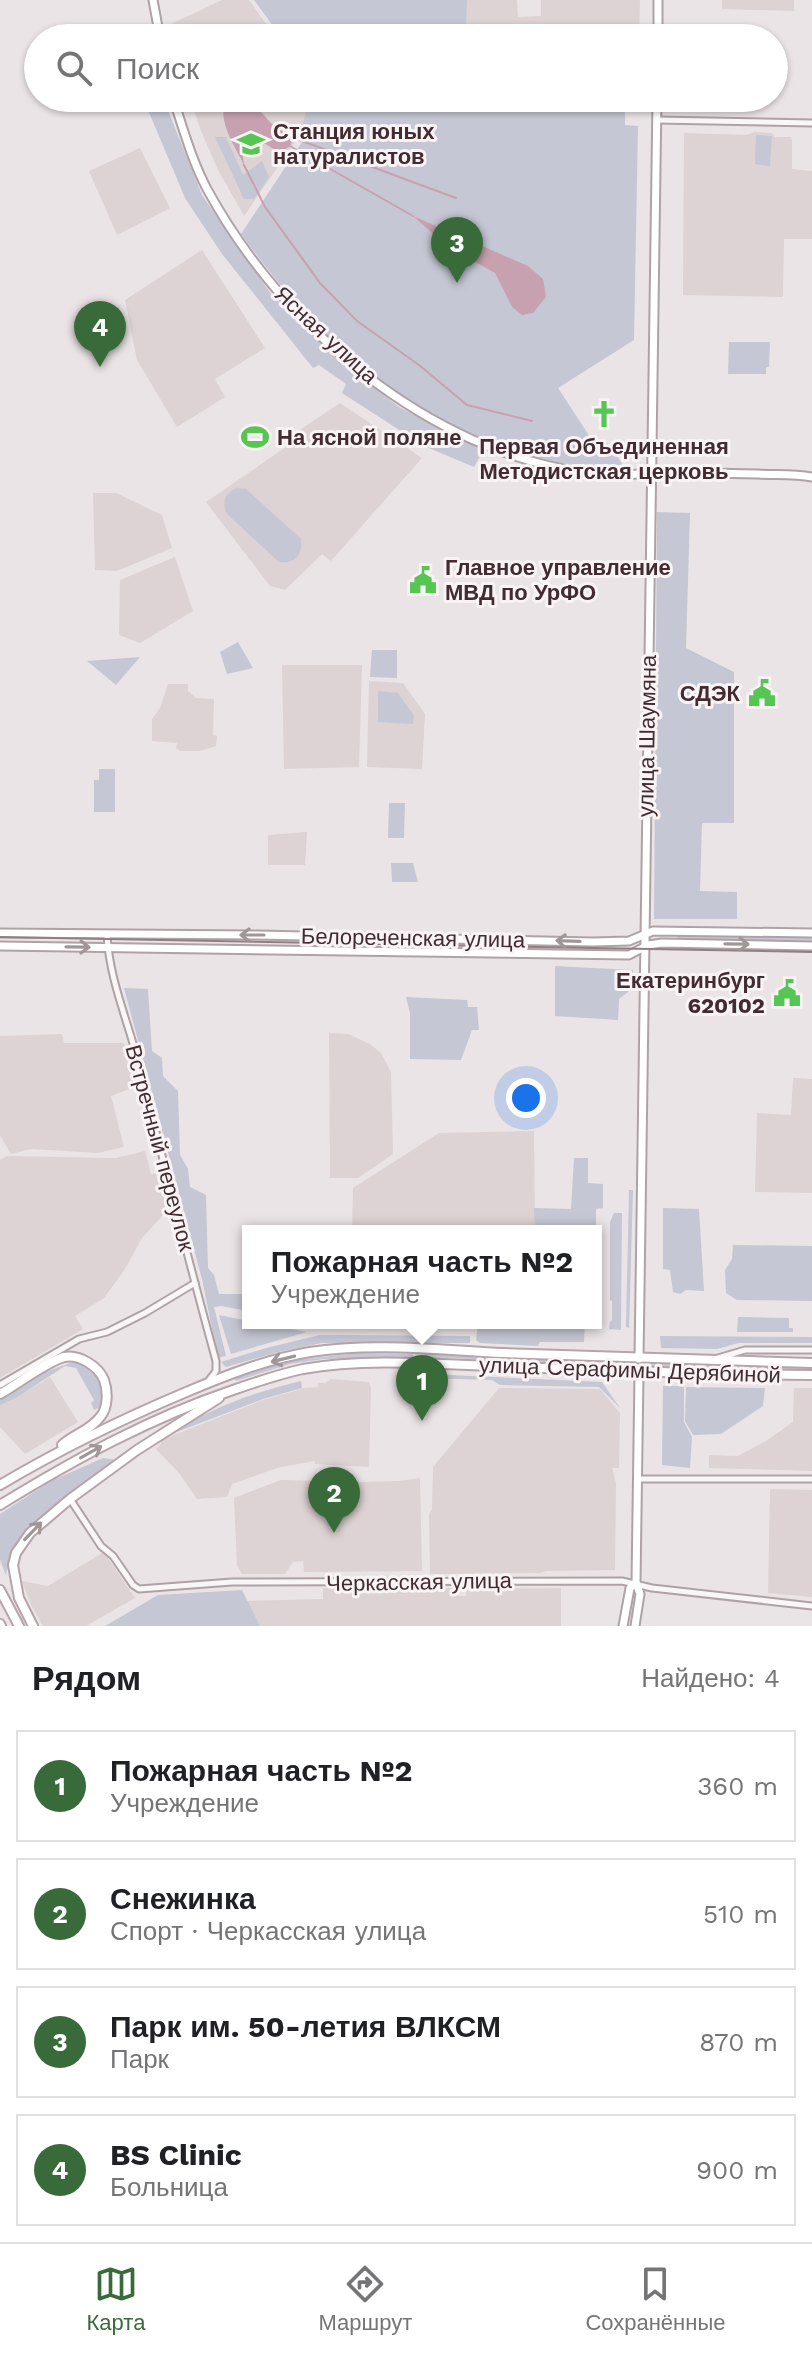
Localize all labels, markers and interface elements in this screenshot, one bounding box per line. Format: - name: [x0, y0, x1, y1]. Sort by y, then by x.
- search box: [24, 24, 788, 112]
- icon: search: [52, 46, 96, 90]
- text: Поиск: [116, 51, 199, 86]
- place label: Станция юных натуралистов: [273, 119, 435, 169]
- school or university icon: Станция юных натуралистов: [236, 129, 266, 159]
- pin: 3: [431, 217, 483, 283]
- street label: Ясная улица: [270, 281, 383, 389]
- pin: 4: [74, 301, 126, 367]
- church icon: Первая Объединенная Методистская церковь: [589, 399, 619, 429]
- sports icon: На ясной поляне: [240, 422, 270, 452]
- place label: На ясной поляне: [277, 425, 462, 450]
- place label: Первая Объединенная Методистская церковь: [479, 434, 729, 484]
- place label: Главное управление МВД по УрФО: [445, 555, 671, 605]
- public building icon: Главное управление МВД по УрФО: [408, 565, 438, 595]
- street label: улица Шаумяна: [633, 654, 661, 817]
- public building icon: СДЭК: [747, 678, 777, 708]
- place label: СДЭК: [680, 681, 741, 706]
- street label: Белореченская улица: [301, 924, 526, 952]
- one-way arrow: [239, 927, 266, 943]
- one-way arrow: [555, 934, 582, 949]
- one-way arrow: [723, 936, 750, 952]
- one-way arrow: [64, 939, 91, 955]
- place label: Екатеринбург 620102: [616, 968, 765, 1018]
- public building icon: Екатеринбург 620102: [772, 978, 802, 1008]
- street label: Встречный переулок: [120, 1042, 200, 1254]
- your location: [506, 1078, 546, 1118]
- popup: [242, 1225, 602, 1329]
- text: Пожарная часть №2: [271, 1244, 573, 1279]
- text: Учреждение: [271, 1279, 420, 1309]
- one-way arrow: [270, 1352, 296, 1367]
- street label: улица Серафимы Дерябиной: [479, 1352, 781, 1388]
- pin: 1: [396, 1355, 448, 1421]
- one-way arrow: [79, 1443, 103, 1459]
- pin: 2: [308, 1467, 360, 1533]
- one-way arrow: [24, 1521, 43, 1541]
- street label: Черкасская улица: [326, 1568, 513, 1596]
- text: Рядом: [32, 1658, 141, 1698]
- text: Найдено: 4: [641, 1663, 780, 1693]
- text: Пожарная часть №2: [110, 1753, 412, 1788]
- text: 1: [54, 1771, 66, 1801]
- text: 360 m: [697, 1771, 778, 1801]
- text: Учреждение: [110, 1788, 259, 1818]
- text: Снежинка: [110, 1881, 256, 1916]
- text: 2: [52, 1899, 68, 1929]
- text: 510 m: [703, 1899, 778, 1929]
- text: Спорт · Черкасская улица: [110, 1916, 426, 1946]
- text: Парк им. 50-летия ВЛКСМ: [110, 2009, 501, 2044]
- text: 3: [52, 2027, 68, 2057]
- text: 870 m: [699, 2027, 778, 2057]
- text: Парк: [110, 2044, 169, 2074]
- text: BS Clinic: [110, 2137, 242, 2172]
- text: 4: [52, 2155, 68, 2185]
- text: 900 m: [696, 2155, 778, 2185]
- text: Больница: [110, 2172, 228, 2202]
- tab: Карта: [87, 2262, 145, 2336]
- tab: Маршрут: [319, 2262, 412, 2336]
- tab: Сохранённые: [585, 2262, 725, 2336]

